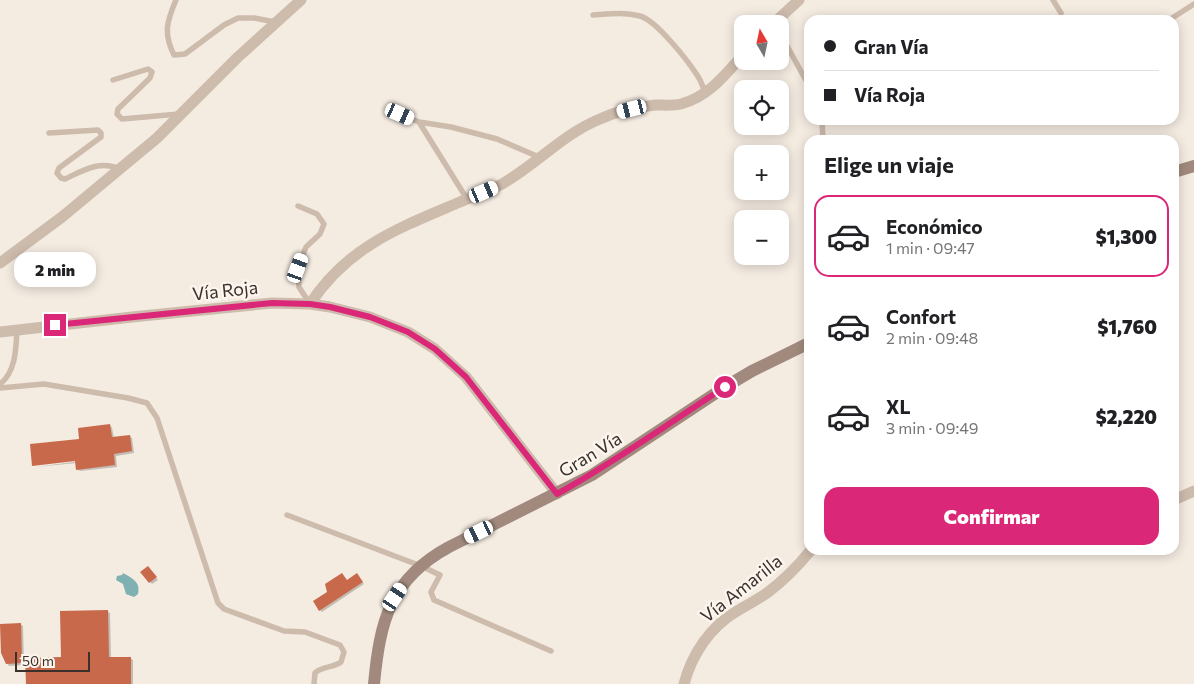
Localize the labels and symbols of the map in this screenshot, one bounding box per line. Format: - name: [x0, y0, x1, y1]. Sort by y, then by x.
- north arrow: [734, 15, 789, 70]
- car: [615, 98, 648, 120]
- car: [383, 101, 416, 127]
- car: [467, 179, 500, 205]
- car: [285, 251, 310, 285]
- callout: 2 min: [14, 252, 96, 288]
- street label: Vía Roja: [191, 276, 259, 304]
- route end: [44, 314, 66, 336]
- route start: [714, 376, 736, 398]
- street label: Gran Vía: [555, 427, 625, 481]
- car: [462, 519, 495, 545]
- street label: Vía Amarilla: [696, 549, 786, 627]
- car: [380, 580, 409, 614]
- scale bar: [15, 649, 90, 672]

